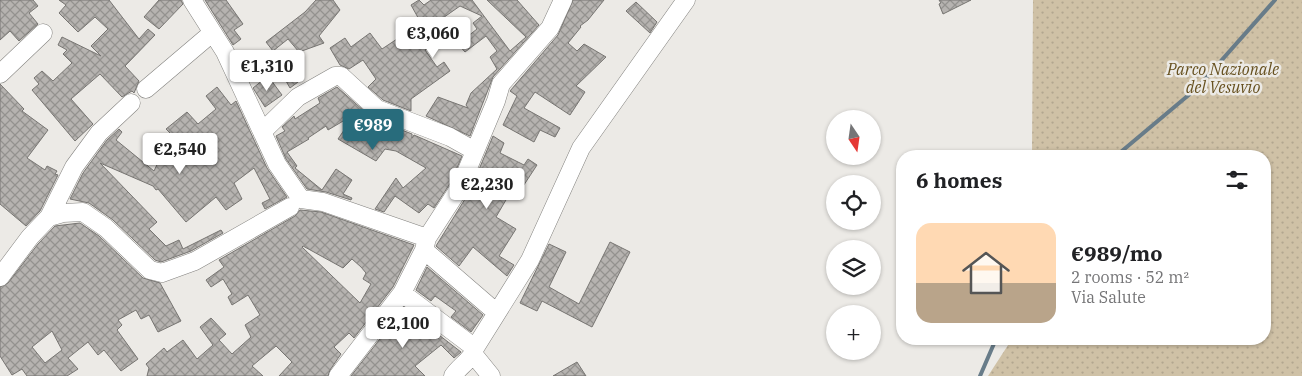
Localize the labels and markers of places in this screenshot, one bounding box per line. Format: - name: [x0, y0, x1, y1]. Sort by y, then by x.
- pin: €3,060: [392, 17, 474, 59]
- pin: €1,310: [226, 49, 308, 92]
- pin: €989: [343, 108, 403, 151]
- pin: €2,540: [139, 132, 221, 175]
- pin: €2,230: [446, 168, 528, 210]
- pin: €2,100: [362, 306, 444, 349]

